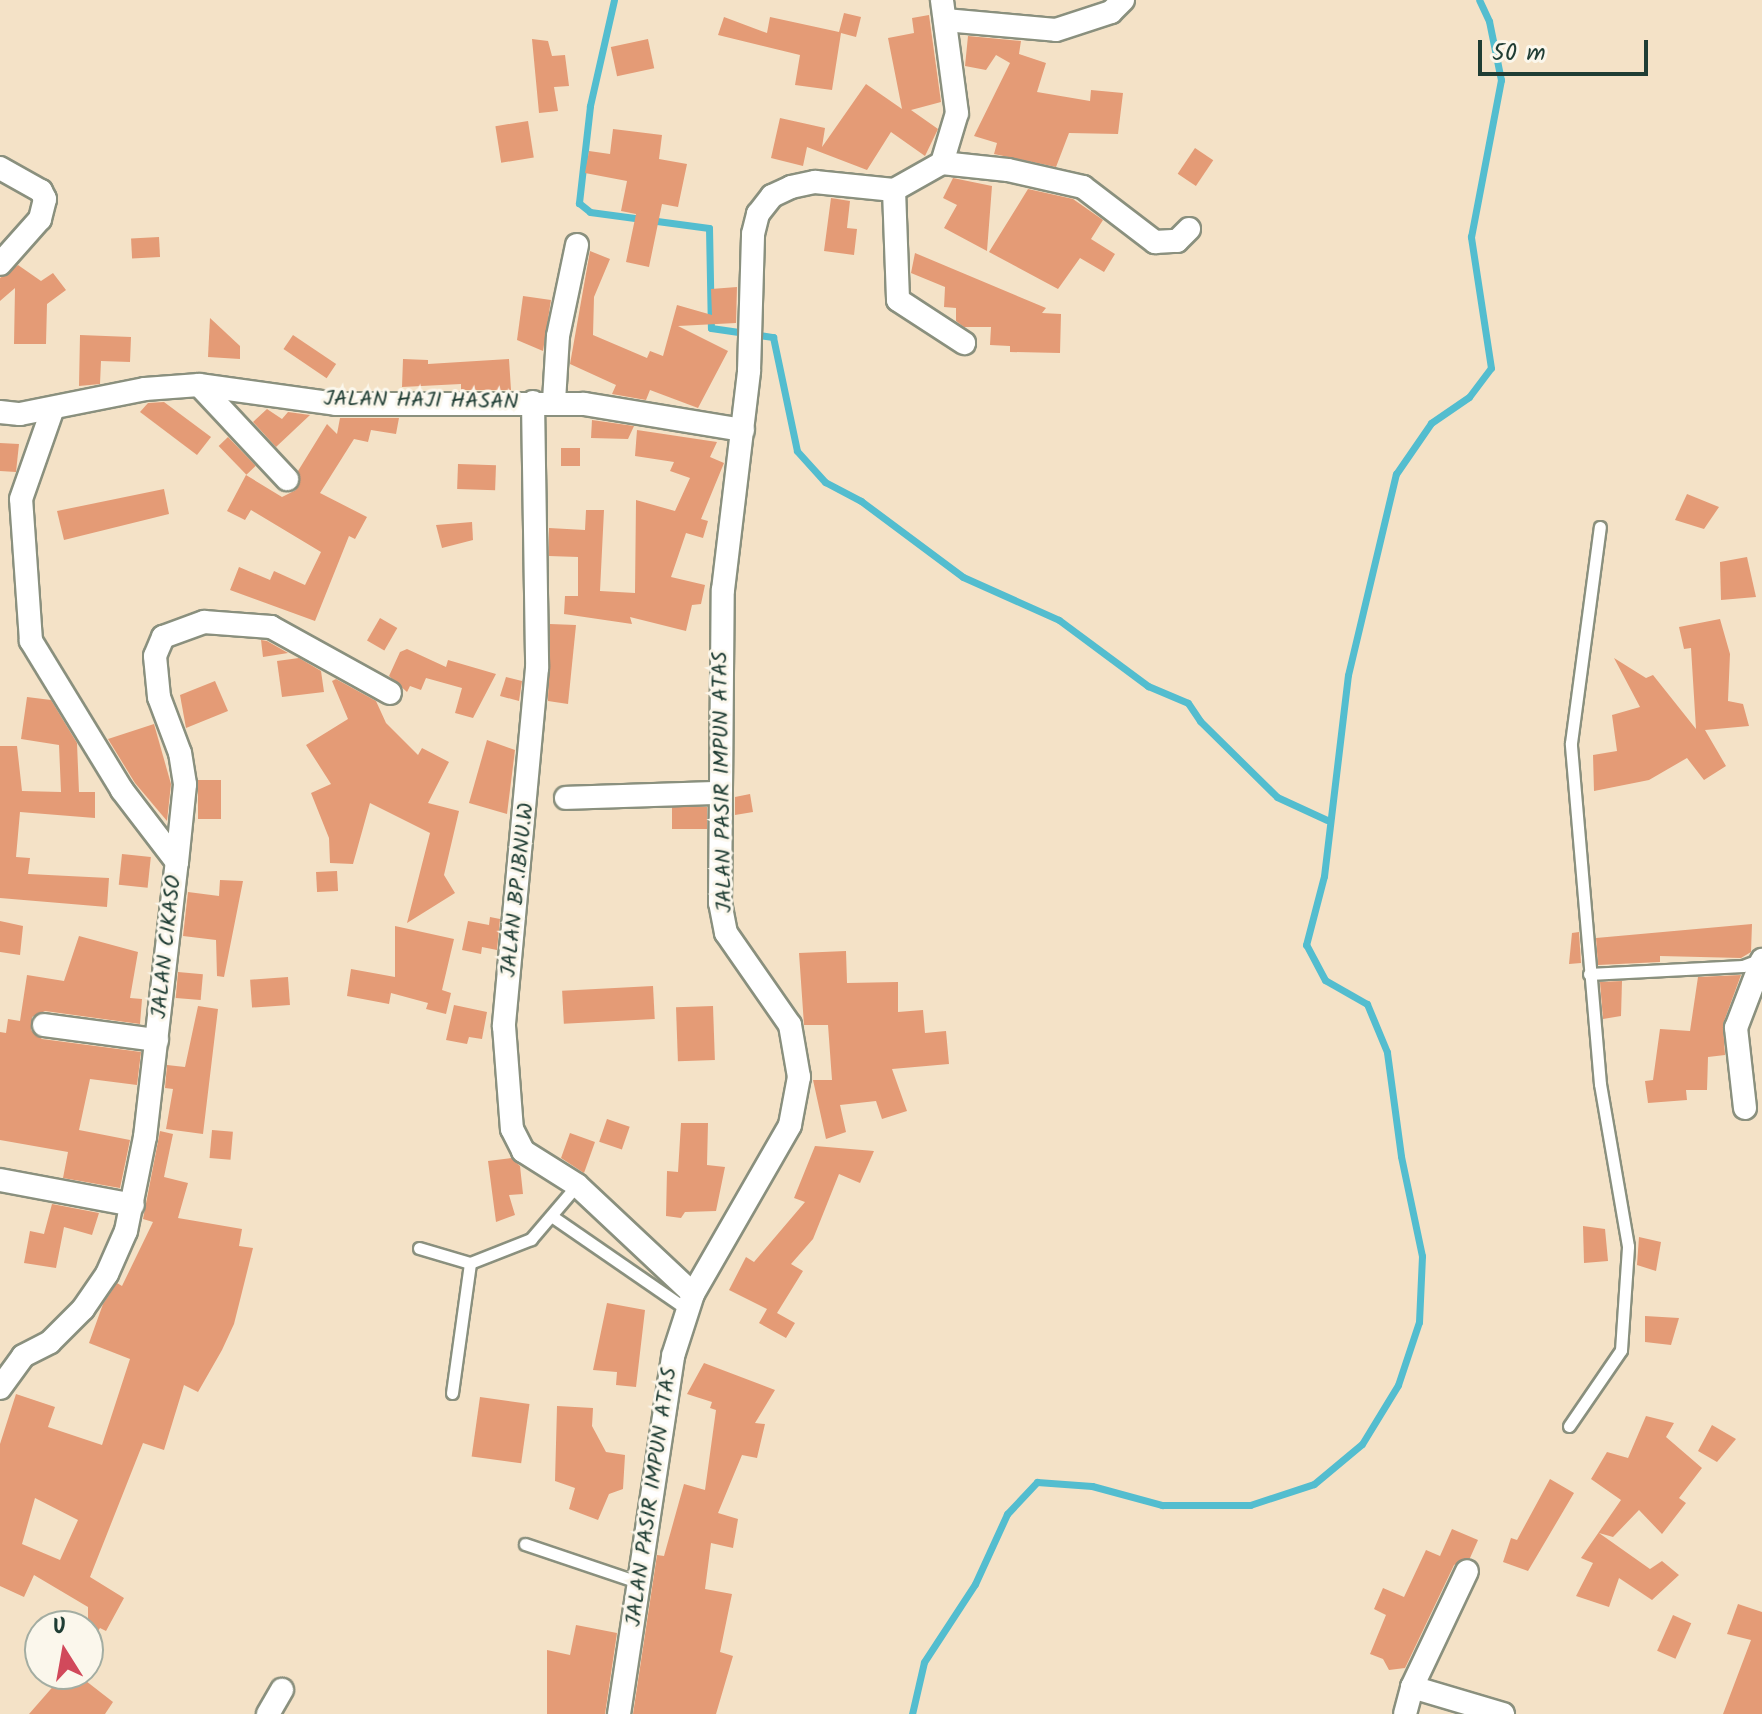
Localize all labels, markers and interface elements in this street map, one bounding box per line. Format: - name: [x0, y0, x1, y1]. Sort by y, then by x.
- scale bar: [1482, 24, 1652, 74]
- text: 50 m: [1492, 34, 1546, 73]
- street label: JALAN HAJI HASAN: [323, 386, 519, 416]
- street label: JALAN PASIR IMPUN ATAS: [708, 651, 738, 913]
- street label: JALAN BP.IBNU.W: [496, 801, 540, 979]
- street label: JALAN CIKASO: [146, 874, 188, 1020]
- street label: JALAN PASIR IMPUN ATAS: [621, 1366, 683, 1628]
- text: U: [50, 1609, 69, 1646]
- north arrow: [24, 1610, 104, 1690]

